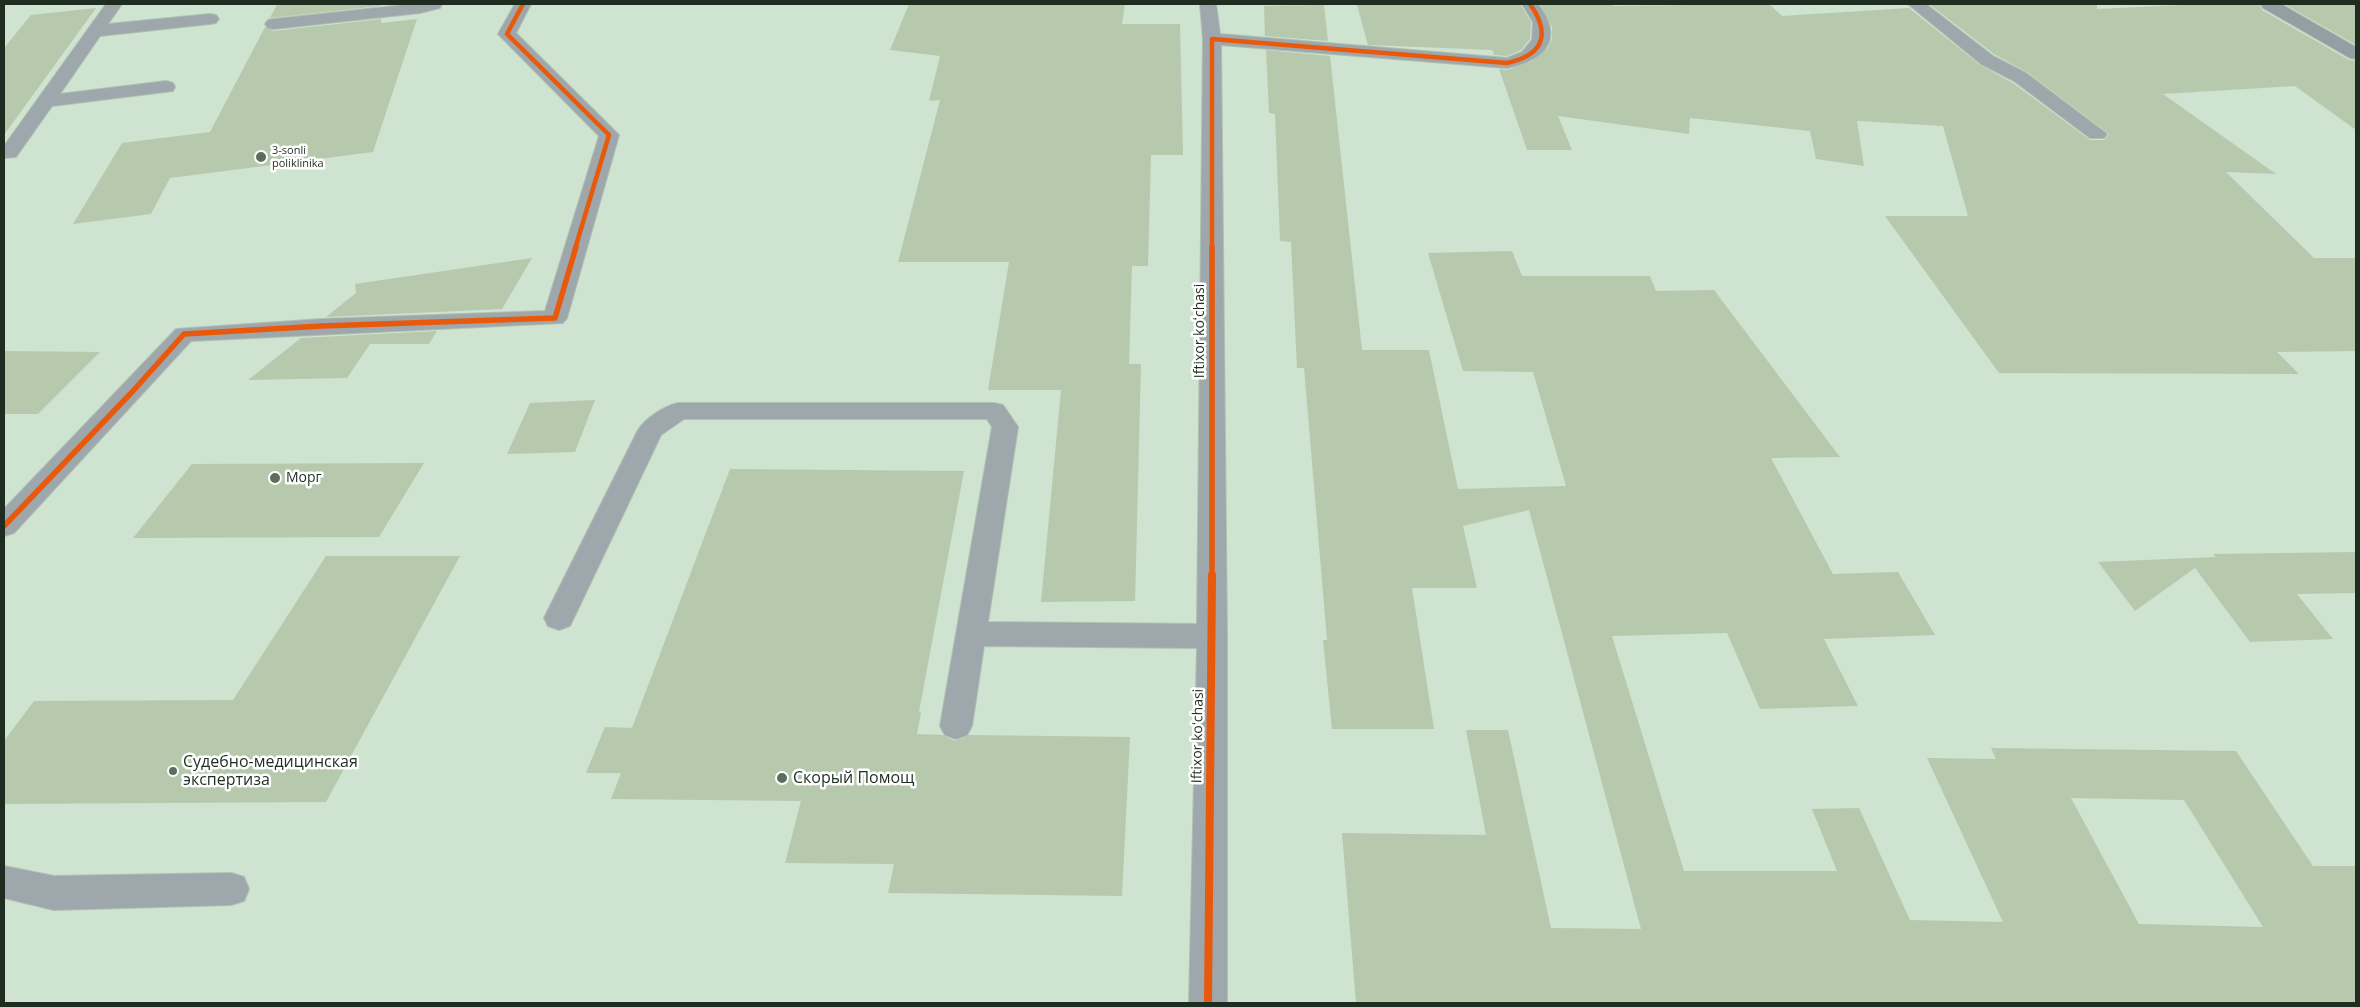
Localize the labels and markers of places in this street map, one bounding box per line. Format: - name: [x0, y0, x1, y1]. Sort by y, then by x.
- place label: 3-sonli poliklinika: [272, 144, 324, 170]
- marker: 3-sonli poliklinika: [254, 150, 268, 164]
- place label: Морг: [286, 470, 322, 486]
- marker: Морг: [268, 471, 282, 485]
- place label: Судебно-медицинская экспертиза: [183, 752, 358, 790]
- marker: Судебно-медицинская экспертиза: [167, 765, 179, 777]
- place label: Скорый Помощ: [793, 768, 914, 788]
- marker: Скорый Помощ: [775, 771, 789, 785]

